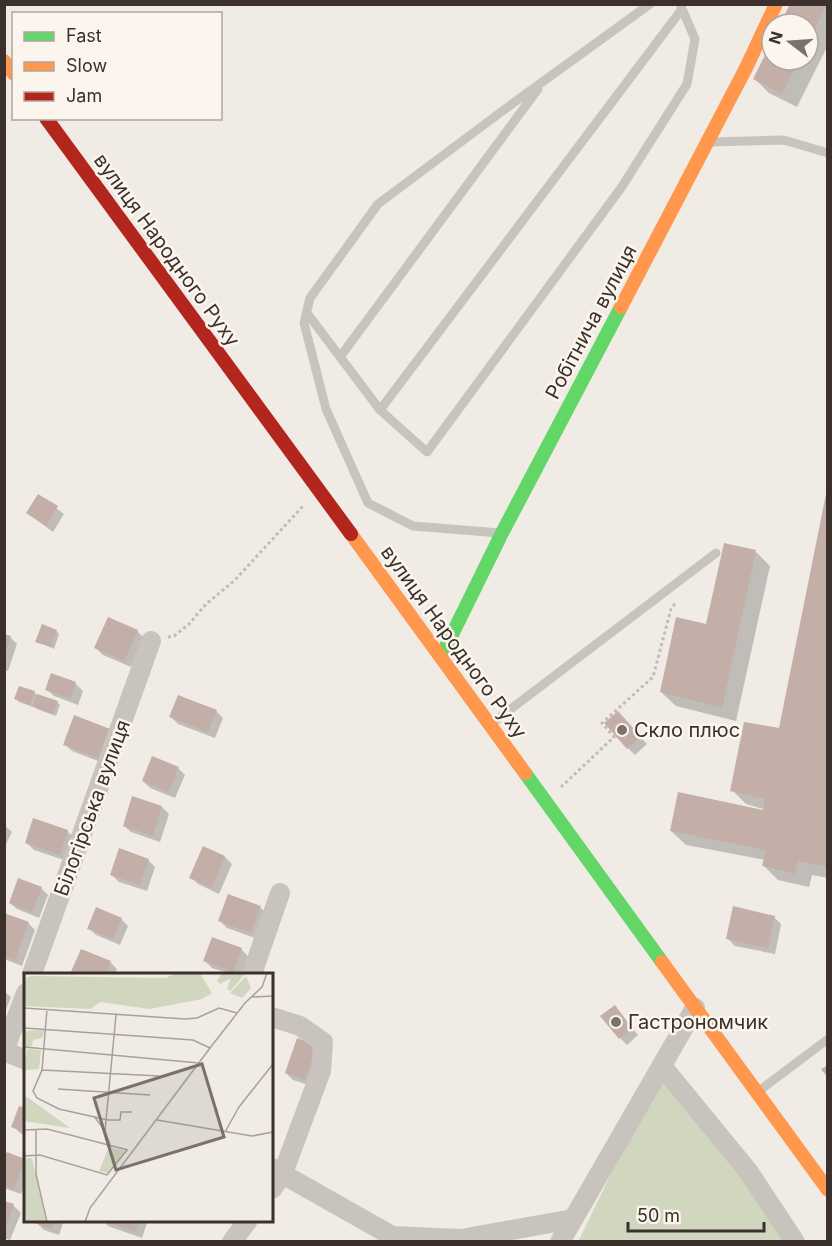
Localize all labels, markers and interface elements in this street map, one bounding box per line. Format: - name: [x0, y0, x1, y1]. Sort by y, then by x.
- legend: [12, 12, 222, 120]
- north arrow: [760, 12, 820, 72]
- text: Fast: [66, 25, 102, 46]
- text: N: [764, 29, 787, 46]
- text: Slow: [66, 55, 107, 76]
- text: Jam: [66, 85, 102, 106]
- street label: вулиця Народного Руху: [89, 149, 245, 351]
- street label: Робітнича вулиця: [540, 241, 642, 403]
- street label: вулиця Народного Руху: [376, 541, 532, 743]
- street label: Білогірська вулиця: [49, 717, 135, 899]
- place label: Скло плюс: [634, 718, 740, 742]
- marker: Скло плюс: [615, 723, 629, 737]
- inset map: [24, 973, 273, 1222]
- place label: Гастрономчик: [628, 1010, 768, 1034]
- marker: Гастрономчик: [609, 1015, 623, 1029]
- scale bar: [628, 1195, 764, 1233]
- text: 50 m: [637, 1205, 680, 1226]

